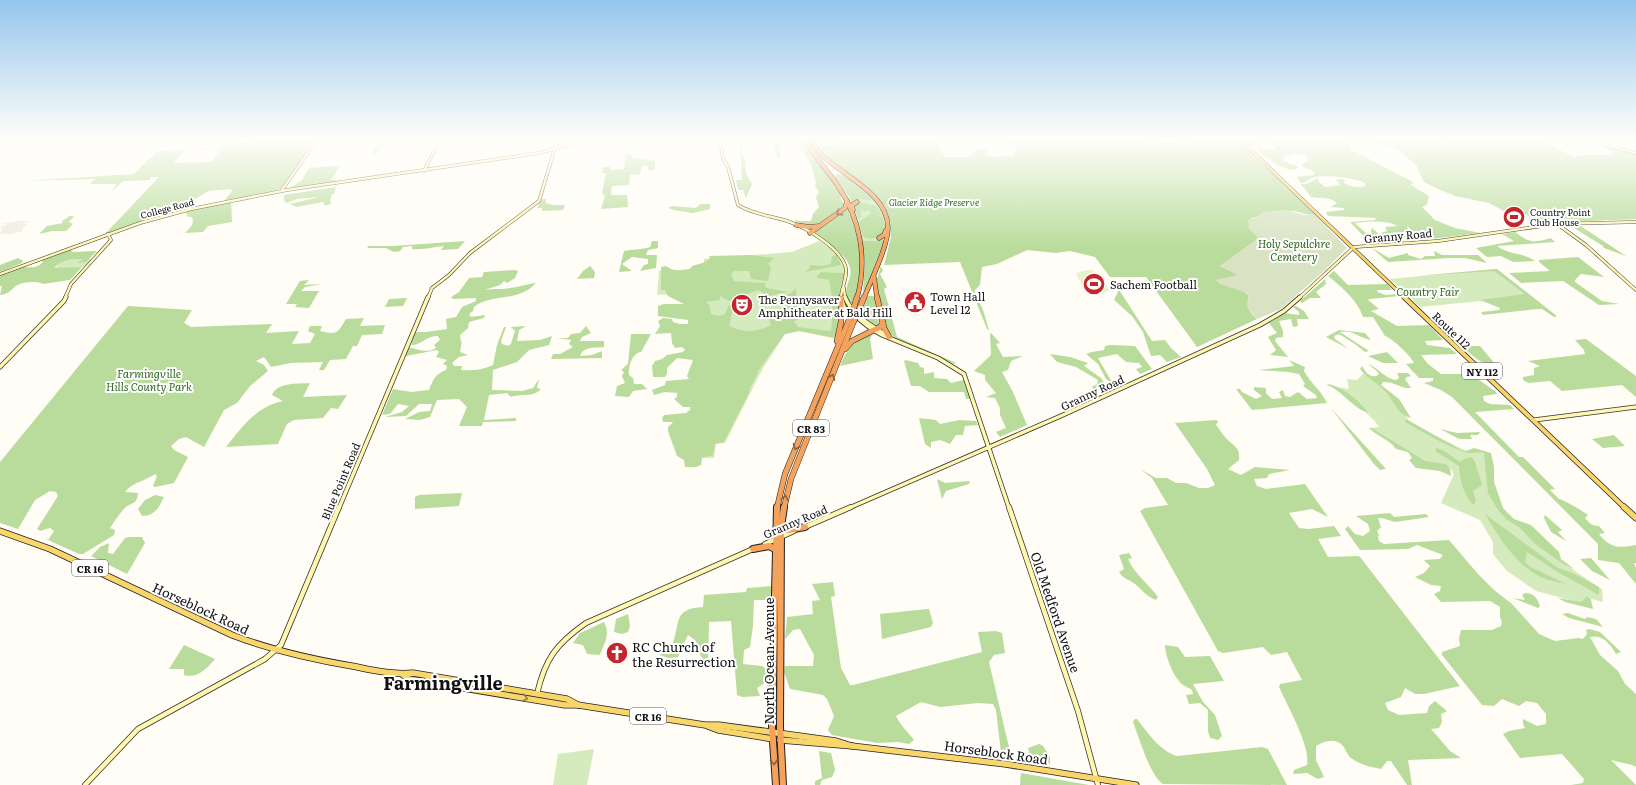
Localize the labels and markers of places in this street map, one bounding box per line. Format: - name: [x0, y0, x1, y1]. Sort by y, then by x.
- sports icon: Country Point Club House: [1501, 204, 1527, 230]
- place label: Country Point Club House: [1530, 205, 1591, 229]
- sports icon: Sachem Football: [1081, 271, 1107, 297]
- place label: Sachem Football: [1110, 276, 1197, 292]
- place label: Town Hall Level 12: [930, 288, 985, 317]
- public building icon: Town Hall Level 12: [902, 289, 928, 315]
- place label: The Pennysaver Amphitheater at Bald Hill: [758, 291, 893, 320]
- theatre icon: The Pennysaver Amphitheater at Bald Hill: [729, 292, 755, 318]
- place label: RC Church of the Resurrection: [632, 637, 736, 671]
- church icon: RC Church of the Resurrection: [604, 640, 630, 666]

